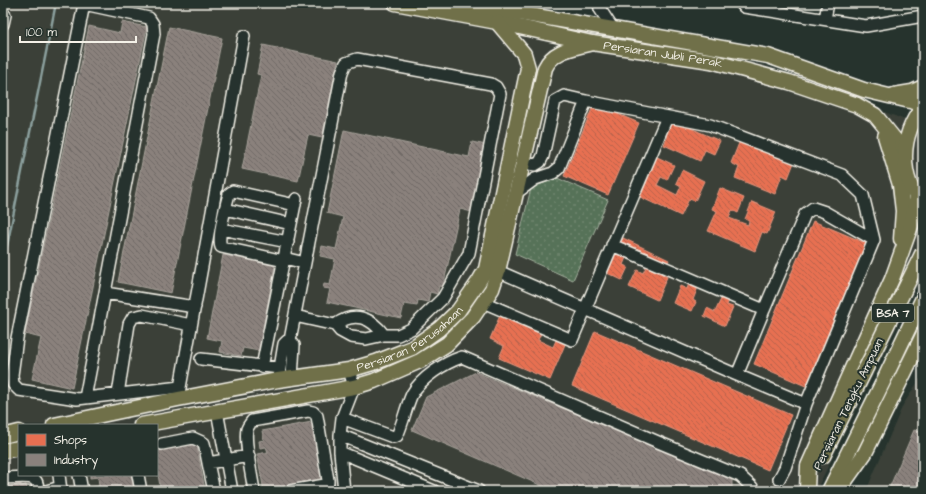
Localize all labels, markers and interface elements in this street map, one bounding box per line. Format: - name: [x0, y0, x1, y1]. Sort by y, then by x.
- scale bar: [20, 18, 136, 44]
- text: 100 m: [26, 24, 57, 41]
- street label: Persiaran Jubli Perak: [602, 37, 725, 73]
- street label: Persiaran Perusahaan: [354, 303, 467, 376]
- road number: BSA 7: [872, 304, 914, 322]
- street label: Persiaran Tengku Ampuan: [809, 336, 889, 473]
- legend: [18, 424, 158, 476]
- text: Shops: [54, 432, 87, 449]
- text: Industry: [54, 452, 99, 470]

